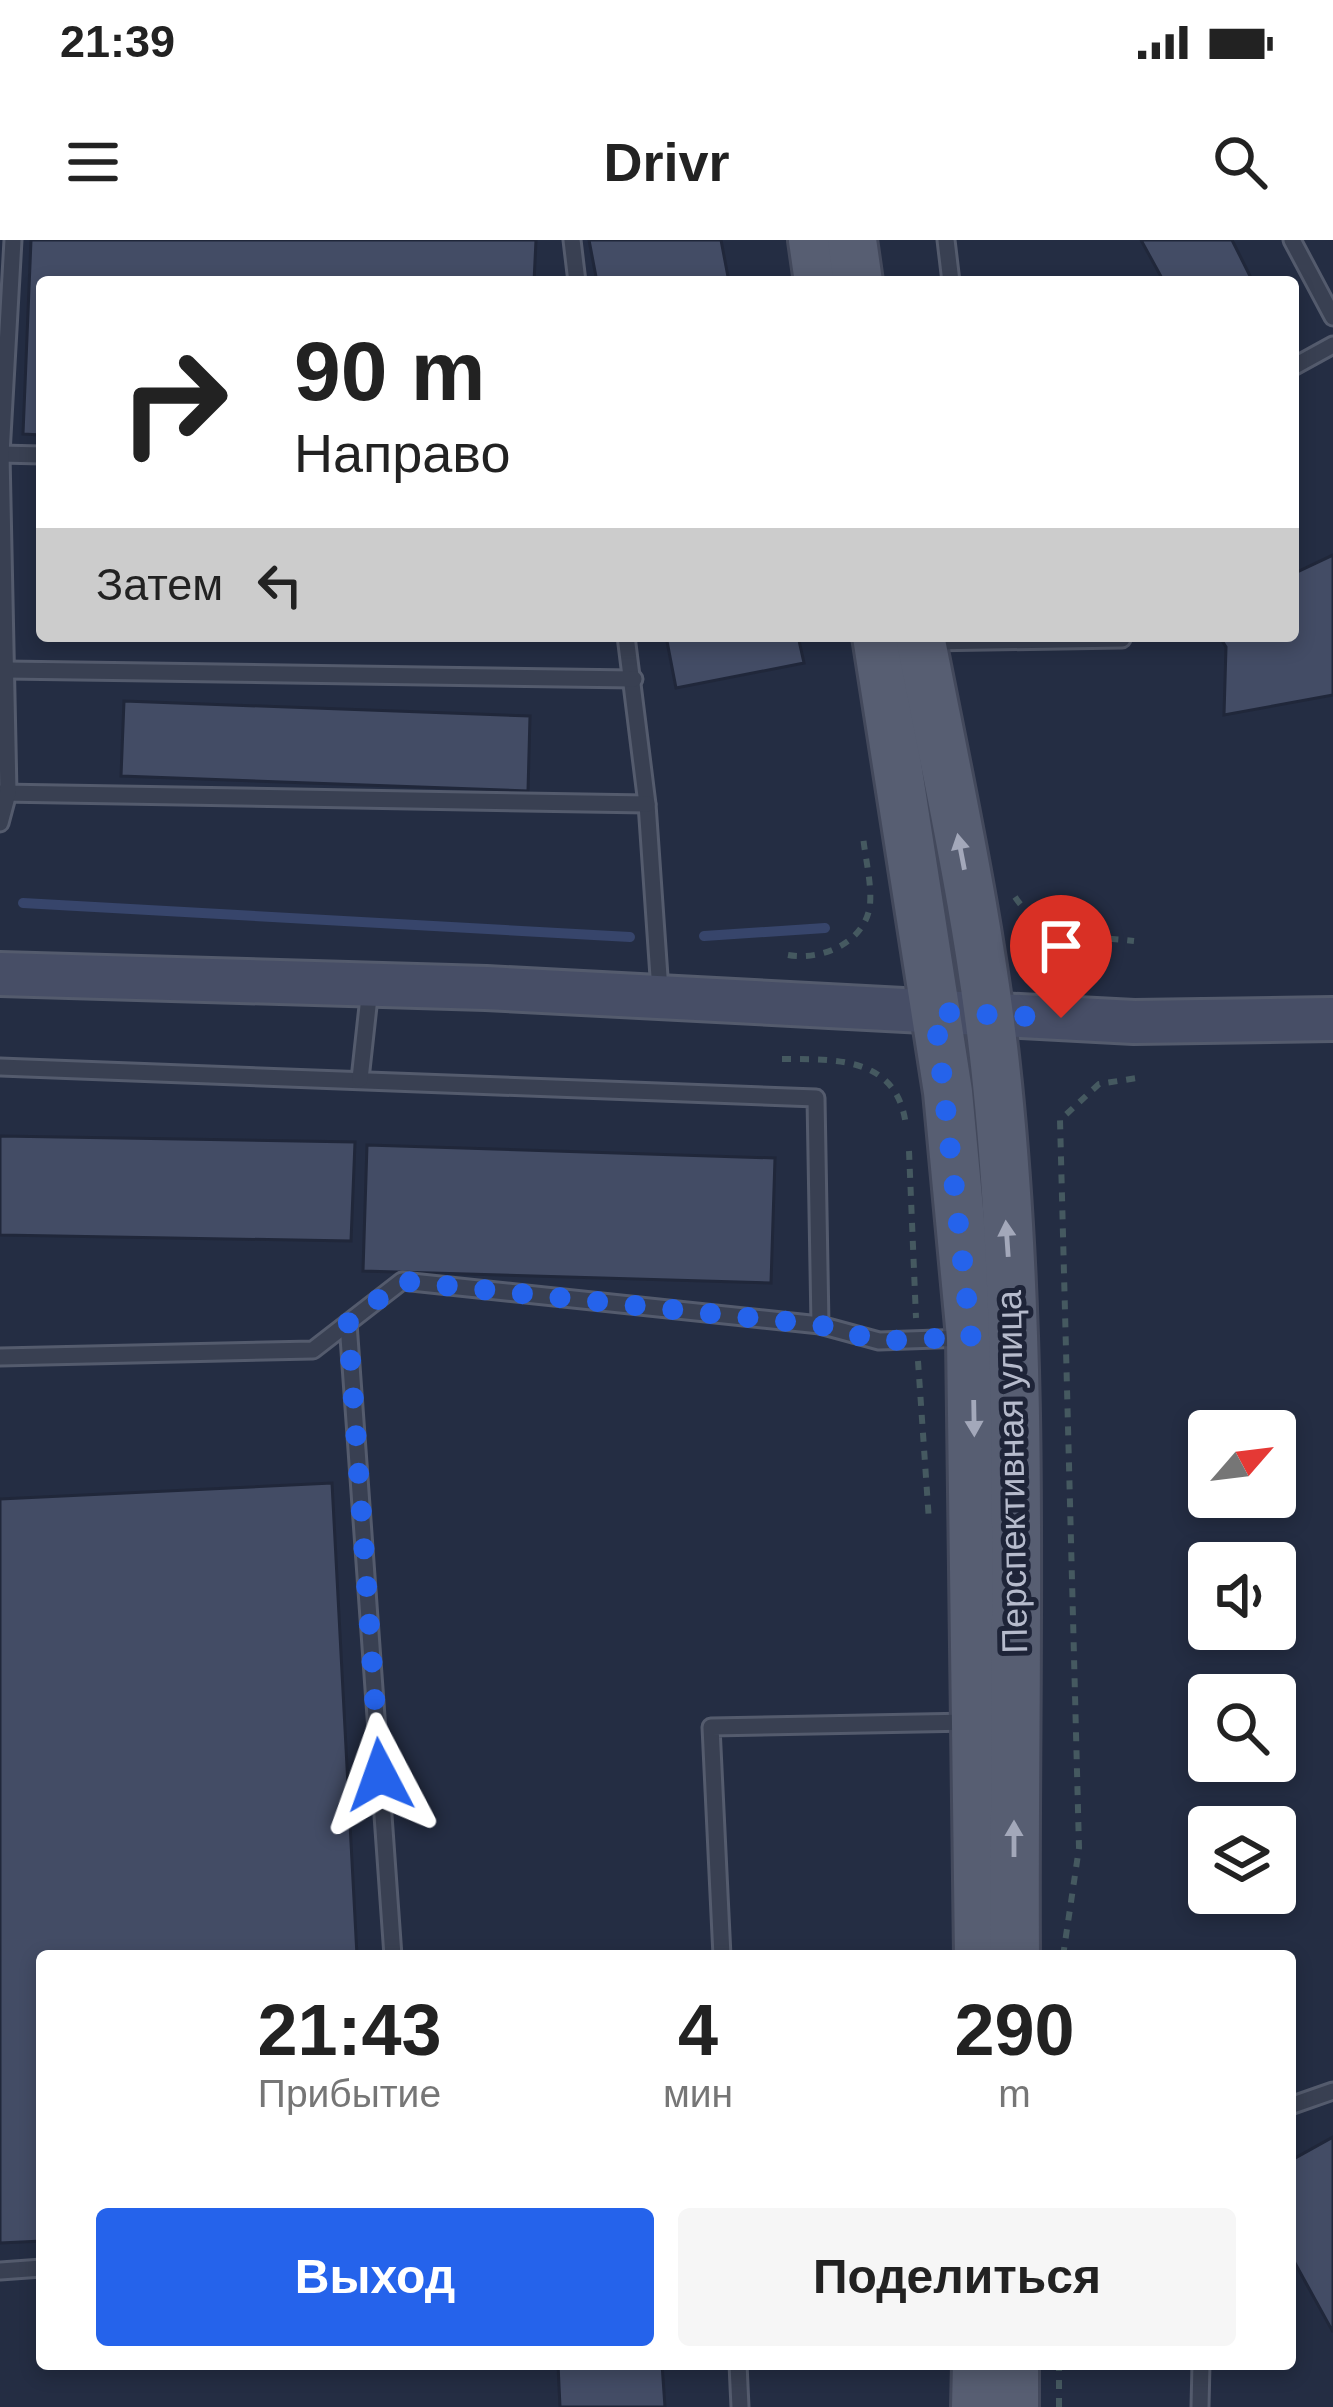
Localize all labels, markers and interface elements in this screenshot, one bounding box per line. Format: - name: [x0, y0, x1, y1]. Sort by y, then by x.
- text: 21:39: [60, 16, 175, 67]
- icon: menu: [60, 129, 126, 195]
- icon: search: [1207, 129, 1273, 195]
- text: Drivr: [603, 132, 730, 192]
- icon: right: [96, 324, 252, 480]
- text: 90 m: [294, 324, 485, 418]
- text: Направо: [294, 423, 510, 483]
- icon: left: [247, 552, 313, 618]
- text: Затем: [96, 559, 223, 610]
- one-way arrow: [951, 833, 970, 871]
- pin: [1010, 895, 1112, 1018]
- icon: arrive: [1028, 913, 1094, 979]
- one-way arrow: [998, 1220, 1017, 1257]
- street label: Перспективная улица: [988, 1289, 1035, 1654]
- one-way arrow: [965, 1400, 984, 1438]
- north arrow: [1188, 1410, 1296, 1518]
- map controls: [1188, 1410, 1296, 1914]
- button: sound: [1188, 1542, 1296, 1650]
- button: search: [1188, 1674, 1296, 1782]
- position arrow: [317, 1712, 443, 1838]
- button: layers: [1188, 1806, 1296, 1914]
- one-way arrow: [1004, 1819, 1024, 1857]
- text: 21:43: [257, 1990, 442, 2070]
- text: 4: [678, 1990, 718, 2070]
- text: 290: [954, 1990, 1075, 2070]
- text: Прибытие: [258, 2072, 441, 2115]
- text: мин: [663, 2072, 733, 2115]
- text: m: [998, 2072, 1031, 2115]
- button: Выход: [96, 2208, 654, 2346]
- button: Поделиться: [678, 2208, 1236, 2346]

